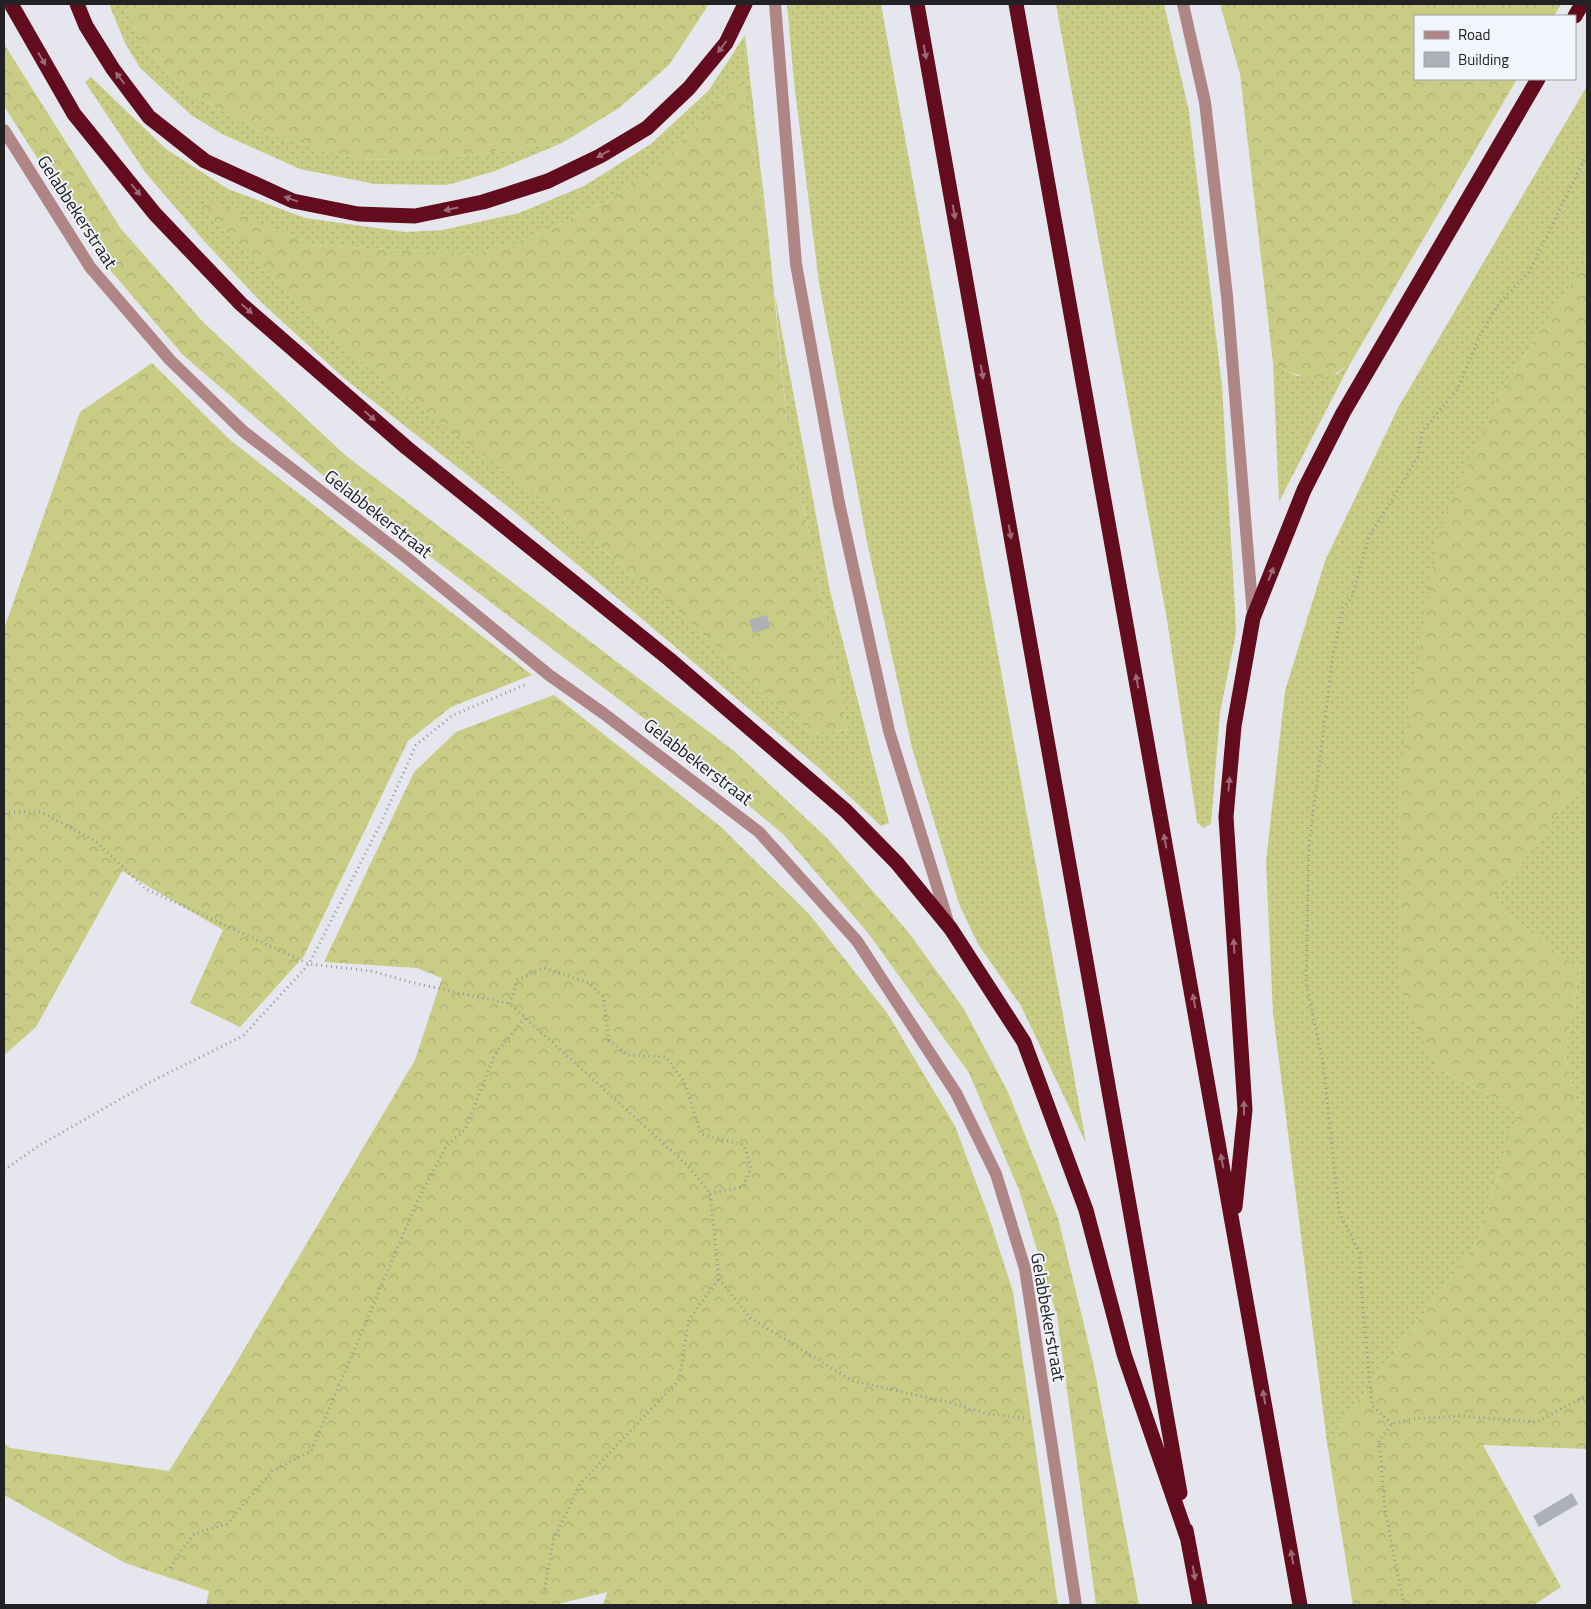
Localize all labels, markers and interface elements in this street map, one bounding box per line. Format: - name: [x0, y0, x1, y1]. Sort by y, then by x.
- legend: [1414, 15, 1576, 80]
- text: Road: [1458, 23, 1490, 46]
- one-way arrow: [717, 40, 728, 53]
- one-way arrow: [922, 44, 930, 60]
- text: Building: [1458, 48, 1509, 71]
- one-way arrow: [38, 52, 47, 65]
- one-way arrow: [115, 71, 125, 85]
- street label: Gelabbekerstraat: [31, 150, 125, 274]
- one-way arrow: [595, 150, 610, 158]
- one-way arrow: [131, 184, 142, 197]
- one-way arrow: [283, 195, 298, 203]
- one-way arrow: [950, 204, 958, 220]
- one-way arrow: [443, 205, 458, 213]
- one-way arrow: [240, 304, 253, 315]
- one-way arrow: [978, 364, 986, 380]
- one-way arrow: [363, 410, 376, 421]
- street label: Gelabbekerstraat: [319, 463, 439, 565]
- one-way arrow: [1007, 524, 1015, 540]
- one-way arrow: [1267, 566, 1275, 581]
- one-way arrow: [1132, 673, 1140, 689]
- street label: Gelabbekerstraat: [638, 712, 759, 812]
- one-way arrow: [1225, 776, 1233, 792]
- one-way arrow: [1161, 833, 1169, 849]
- one-way arrow: [1229, 938, 1237, 954]
- one-way arrow: [1189, 993, 1197, 1009]
- one-way arrow: [1240, 1100, 1248, 1116]
- one-way arrow: [1218, 1153, 1226, 1169]
- street label: Gelabbekerstraat: [1024, 1250, 1073, 1384]
- one-way arrow: [1259, 1389, 1267, 1405]
- one-way arrow: [1287, 1549, 1295, 1565]
- one-way arrow: [1190, 1565, 1198, 1581]

